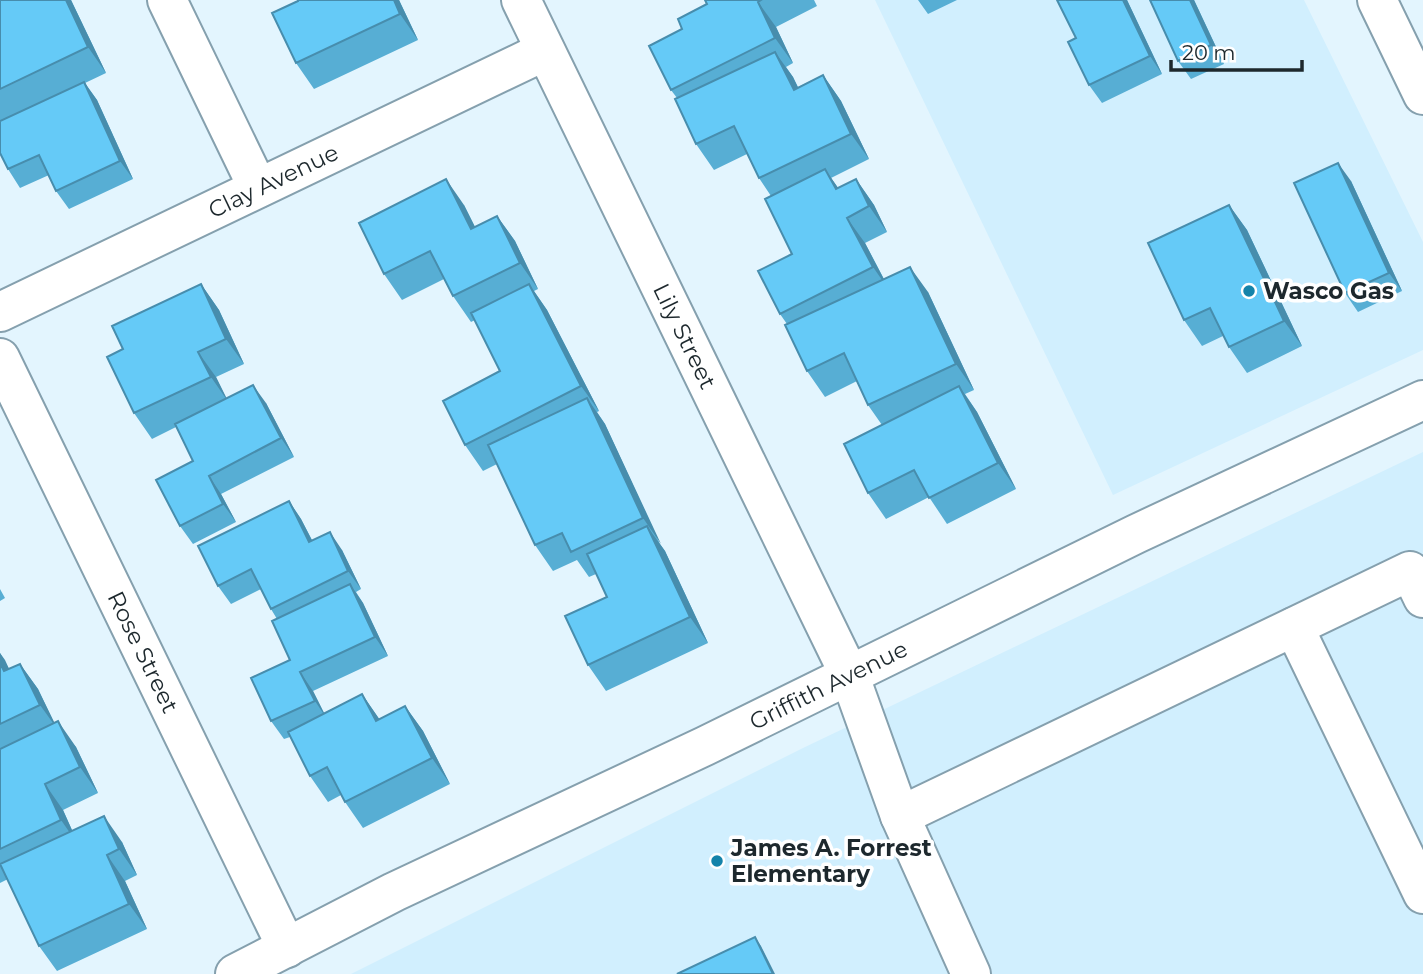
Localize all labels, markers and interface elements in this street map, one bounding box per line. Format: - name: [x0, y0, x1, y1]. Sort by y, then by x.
- scale bar: [1171, 28, 1302, 72]
- text: 20 m: [1182, 40, 1236, 65]
- street label: Clay Avenue: [204, 138, 343, 224]
- place label: Wasco Gas: [1263, 277, 1394, 305]
- street label: Lily Street: [647, 279, 722, 394]
- marker: Wasco Gas: [1241, 283, 1257, 299]
- street label: Rose Street: [102, 587, 184, 717]
- street label: Griffith Avenue: [745, 635, 912, 736]
- place label: James A. Forrest Elementary: [730, 834, 932, 888]
- marker: James A. Forrest Elementary: [709, 853, 725, 869]

